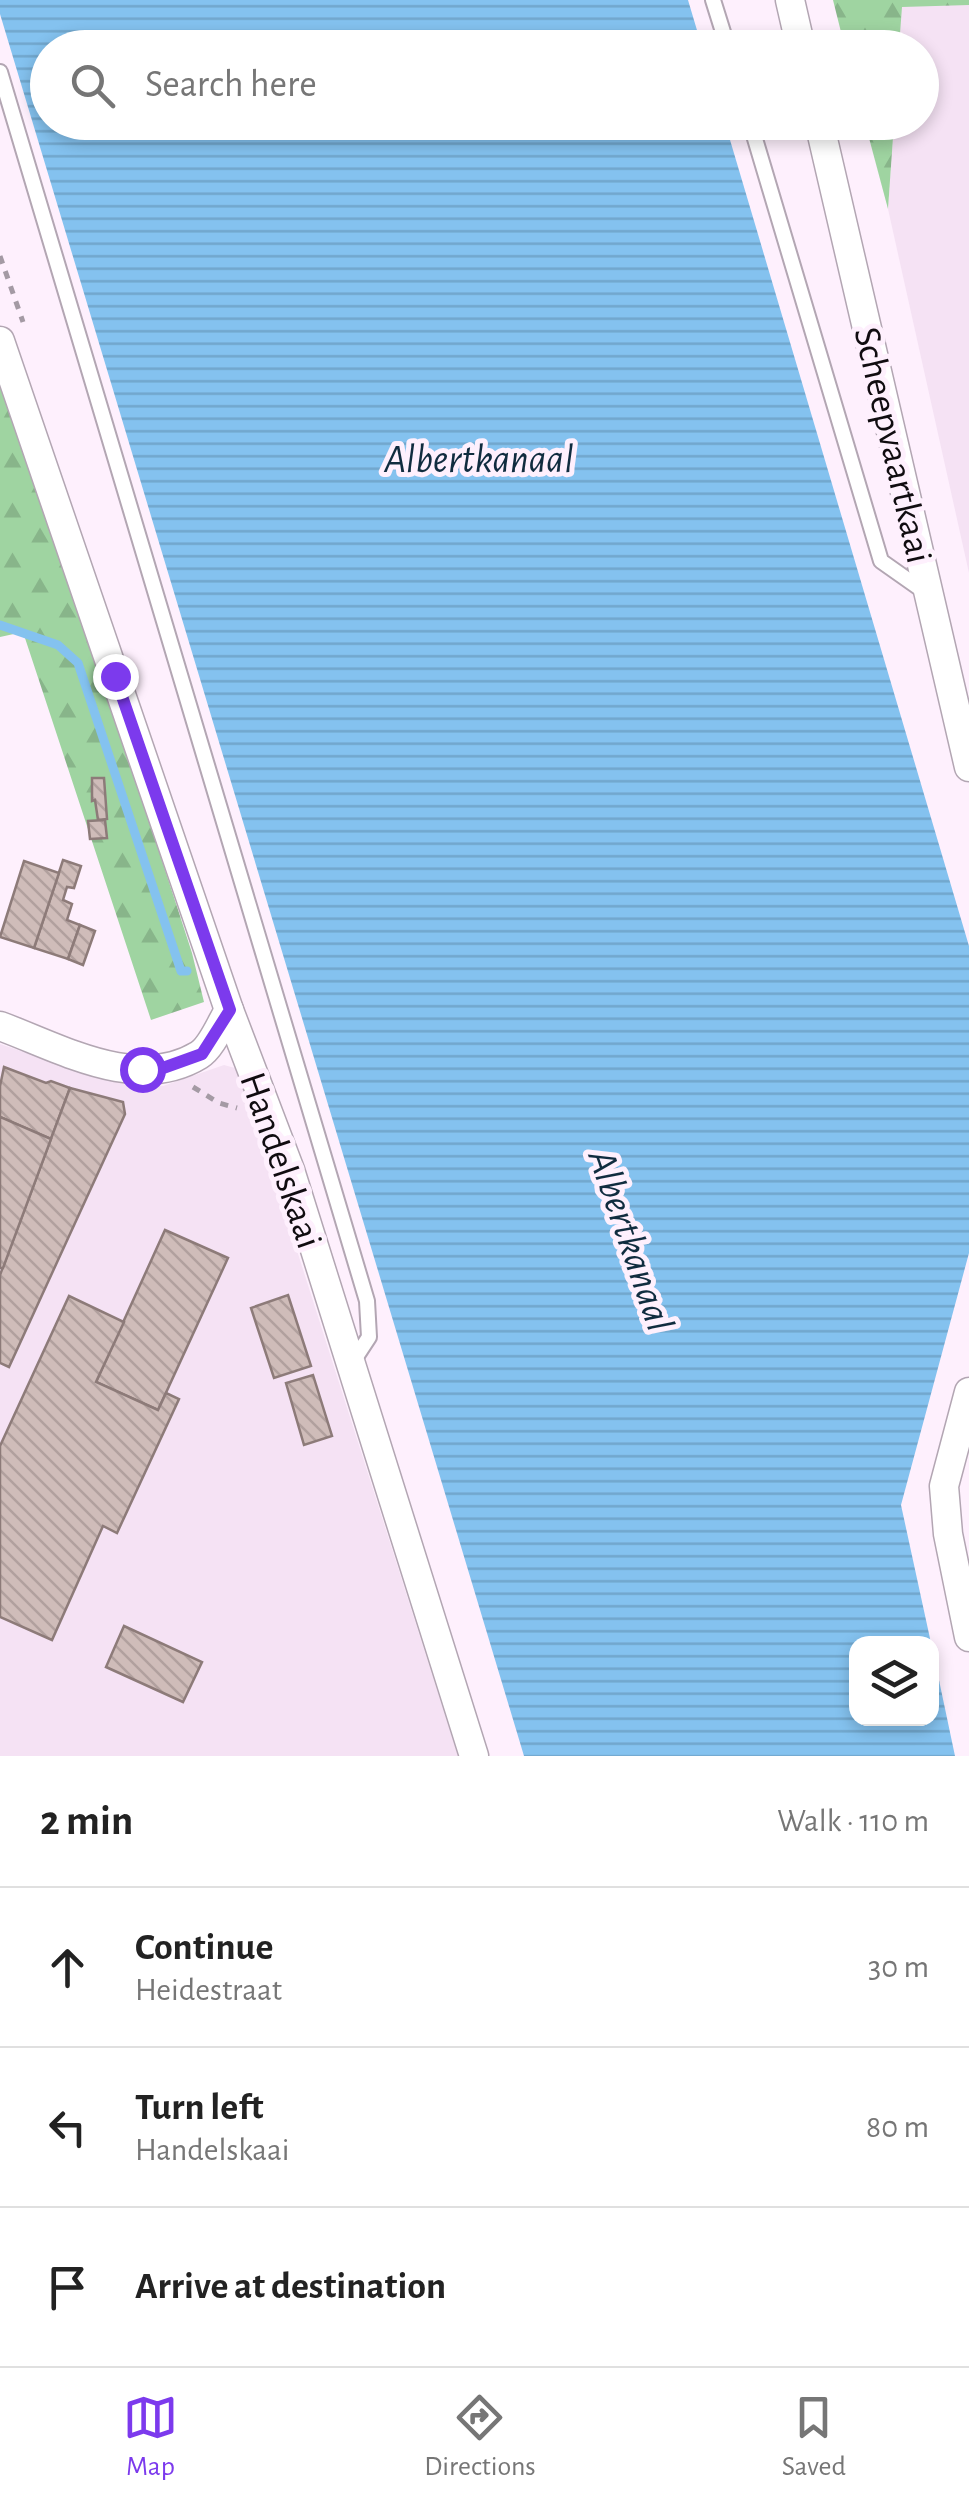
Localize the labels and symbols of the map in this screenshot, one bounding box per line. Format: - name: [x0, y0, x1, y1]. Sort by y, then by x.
- street label: Scheepvaartkaai: [846, 324, 938, 567]
- water label: Albertkanaal: [383, 440, 574, 480]
- route end: [93, 654, 139, 700]
- route start: [120, 1047, 166, 1093]
- street label: Handelskaai: [232, 1068, 328, 1254]
- water label: Albertkanaal: [580, 1144, 680, 1337]

